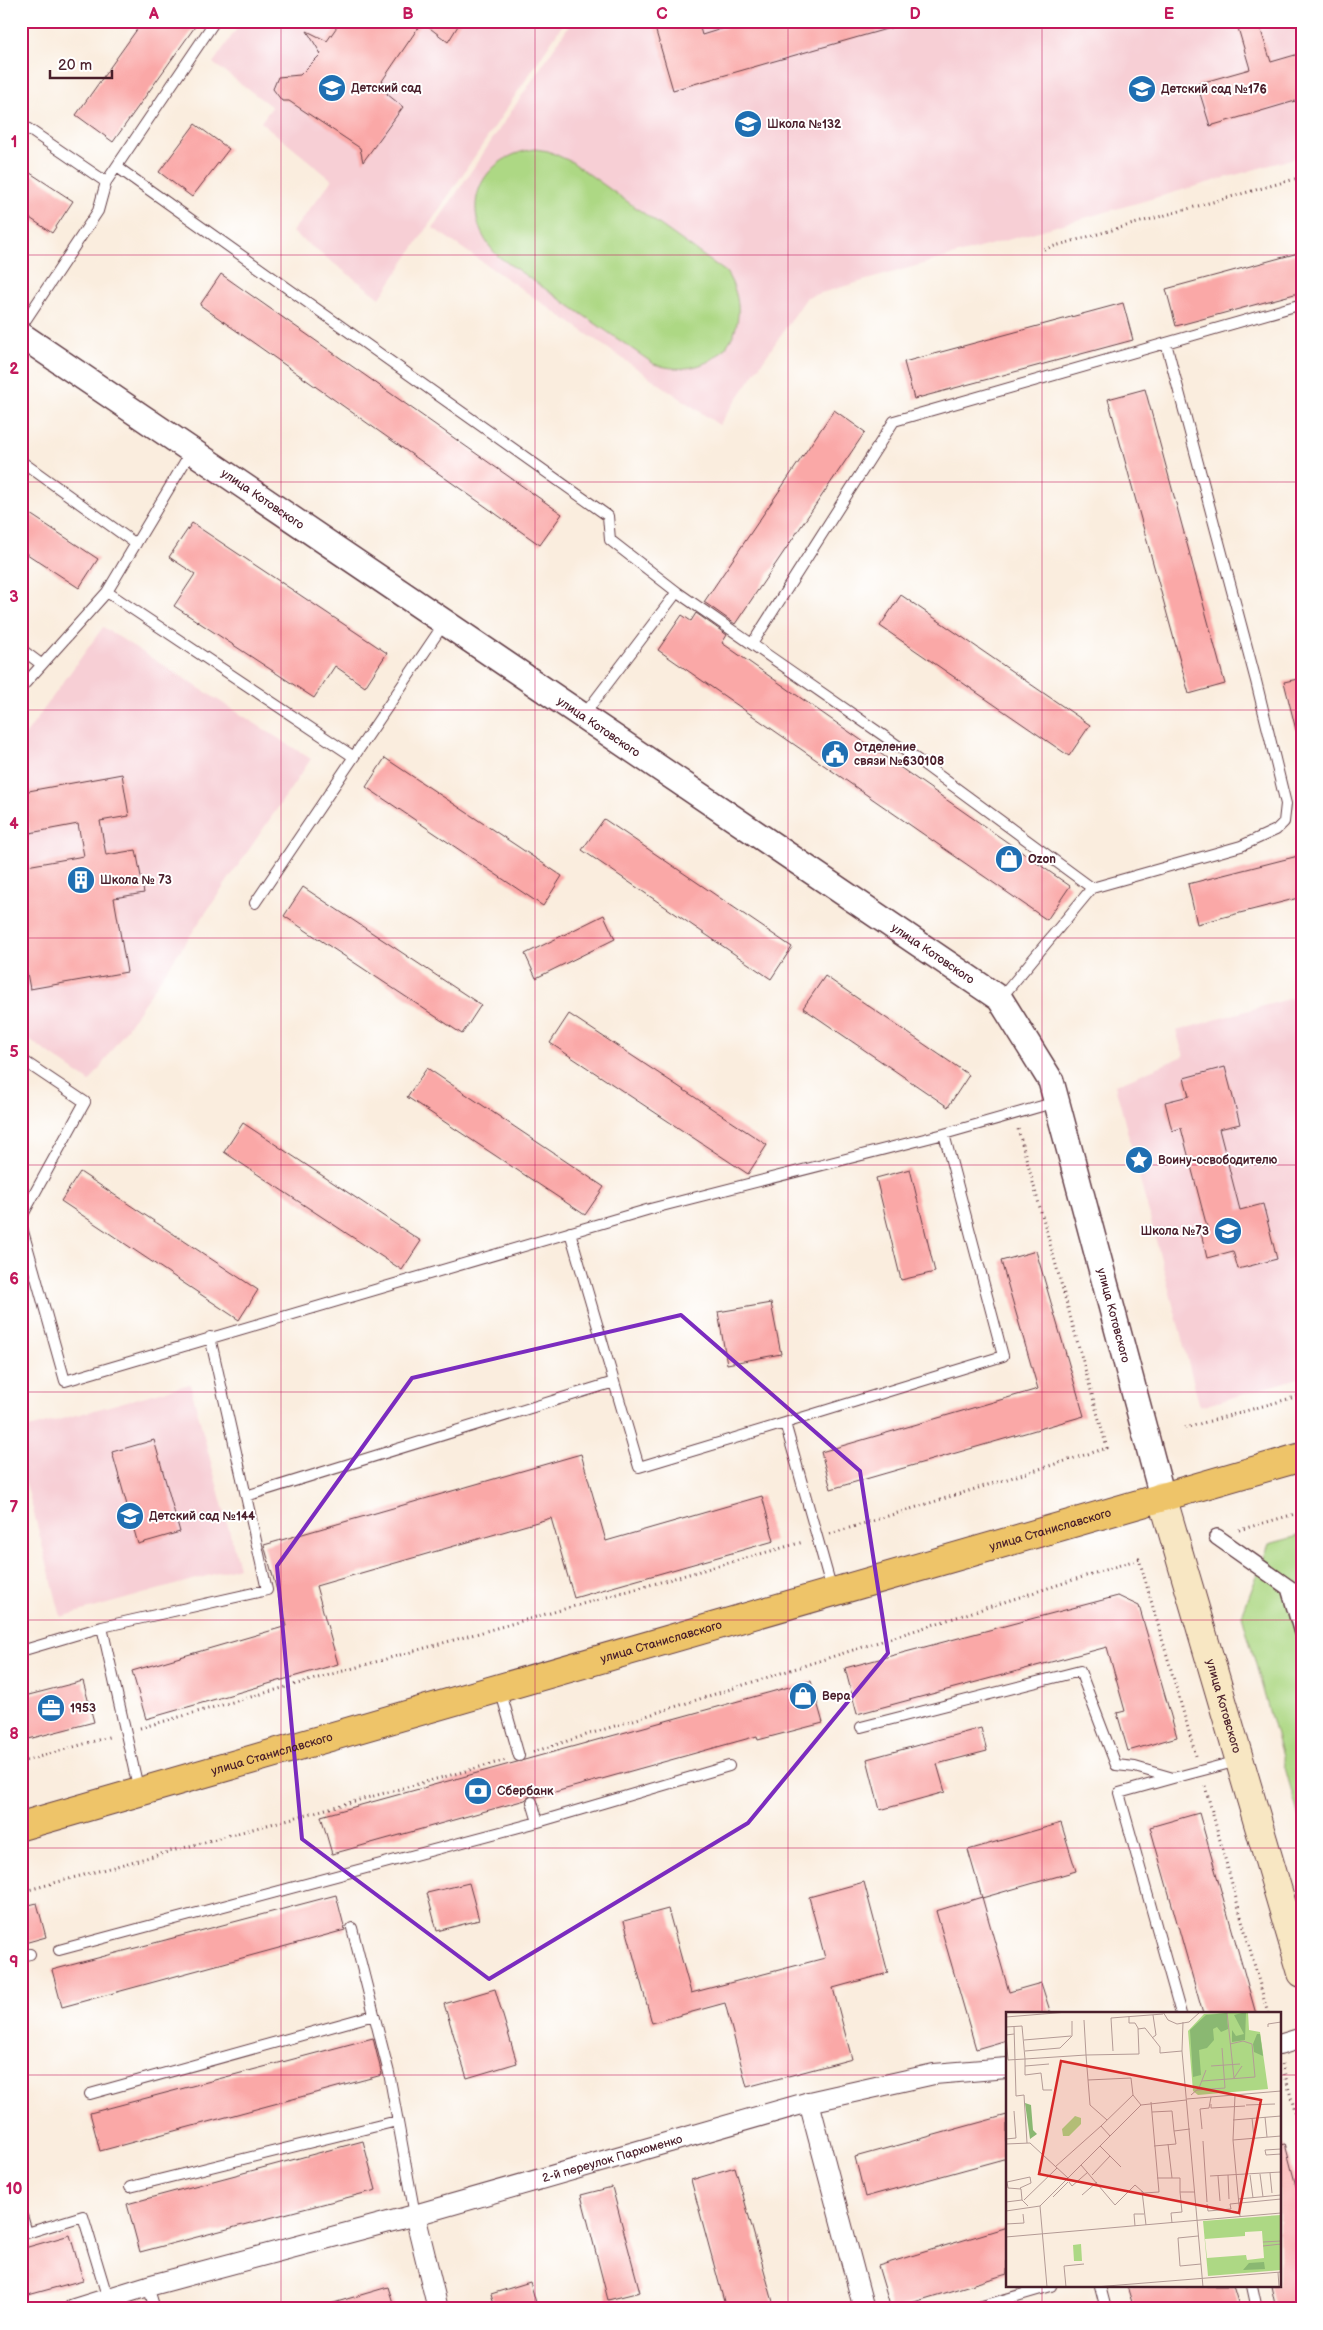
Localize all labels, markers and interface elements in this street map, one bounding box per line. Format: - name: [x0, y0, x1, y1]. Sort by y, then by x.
- text: A: [148, 5, 159, 24]
- text: B: [402, 5, 414, 24]
- text: C: [656, 5, 668, 24]
- text: D: [909, 5, 921, 24]
- text: E: [1164, 5, 1174, 24]
- scale bar: [50, 48, 112, 80]
- text: 20 m: [58, 56, 92, 75]
- school or university icon: Детский сад: [317, 73, 347, 103]
- school or university icon: Детский сад №176: [1127, 74, 1157, 104]
- place label: Детский сад: [351, 81, 422, 96]
- place label: Детский сад №176: [1161, 82, 1267, 97]
- school or university icon: Школа №132: [733, 109, 763, 139]
- place label: Школа №132: [767, 117, 842, 132]
- text: 1: [11, 133, 17, 152]
- text: 2: [9, 360, 19, 379]
- street label: улица Котовского: [218, 466, 307, 533]
- text: 3: [9, 588, 19, 607]
- street label: улица Котовского: [554, 694, 643, 761]
- public building icon: Отделение связи №630108: [820, 739, 850, 769]
- place label: Отделение связи №630108: [854, 740, 944, 769]
- text: 4: [9, 815, 19, 834]
- shop icon: Ozon: [994, 844, 1024, 874]
- place label: Ozon: [1028, 852, 1056, 867]
- building icon: Школа № 73: [66, 865, 96, 895]
- place label: Школа № 73: [100, 873, 172, 888]
- street label: улица Котовского: [888, 920, 977, 987]
- text: 5: [9, 1043, 19, 1062]
- place icon: Воину-освободителю: [1124, 1145, 1154, 1175]
- place label: Воину-освободителю: [1158, 1153, 1278, 1168]
- school or university icon: Школа №73: [1213, 1216, 1243, 1246]
- place label: Школа №73: [1140, 1224, 1209, 1239]
- street label: улица Котовского: [1093, 1267, 1133, 1364]
- text: 6: [9, 1270, 19, 1289]
- text: 7: [10, 1498, 19, 1517]
- school or university icon: Детский сад №144: [115, 1501, 145, 1531]
- street label: улица Станиславского: [988, 1505, 1113, 1555]
- place label: Детский сад №144: [149, 1509, 255, 1524]
- street label: улица Станиславского: [599, 1618, 724, 1667]
- street label: улица Котовского: [1202, 1658, 1244, 1755]
- shop icon: Вера: [788, 1681, 818, 1711]
- place label: Вера: [822, 1689, 851, 1704]
- office icon: 1953: [36, 1693, 66, 1723]
- place label: 1953: [70, 1701, 96, 1716]
- text: 8: [9, 1725, 19, 1744]
- street label: улица Станиславского: [209, 1730, 334, 1779]
- bank icon: Сбербанк: [463, 1776, 493, 1806]
- place label: Сбербанк: [497, 1784, 554, 1799]
- text: 9: [9, 1953, 19, 1972]
- inset map: [1006, 2012, 1280, 2288]
- street label: 2-й переулок Пархоменко: [541, 2132, 684, 2186]
- text: 10: [6, 2180, 22, 2199]

